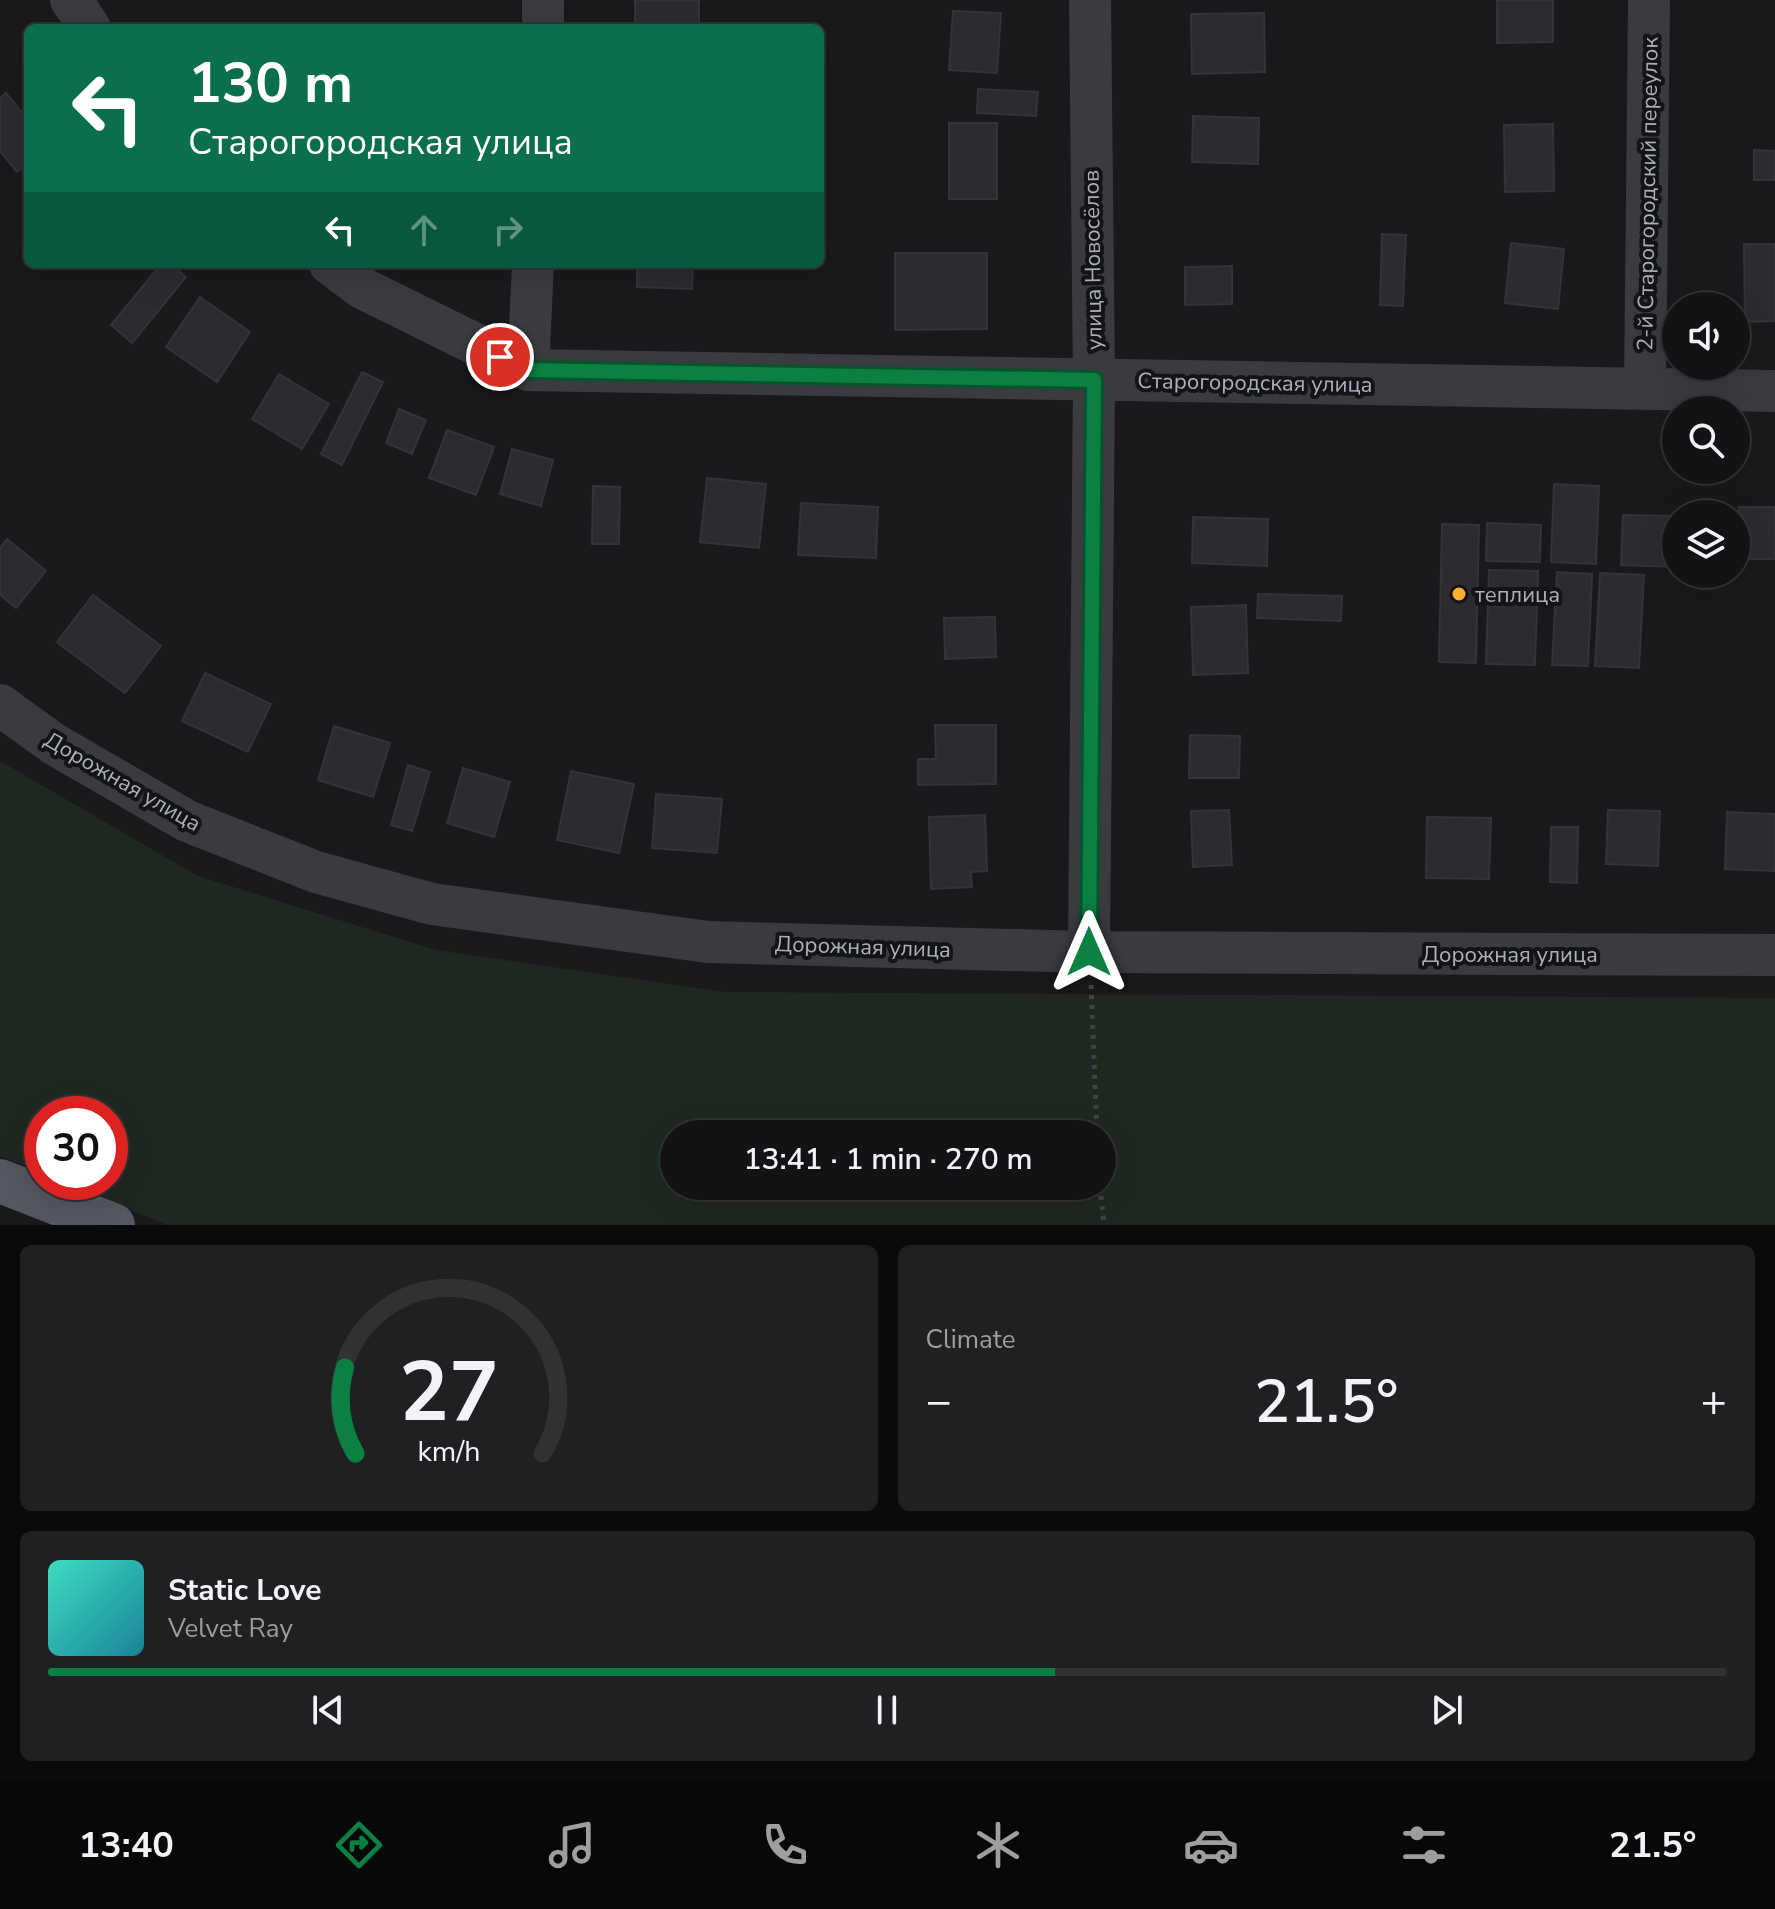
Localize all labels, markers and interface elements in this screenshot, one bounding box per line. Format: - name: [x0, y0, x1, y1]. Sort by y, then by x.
- street label: 2-й Старогородский переулок: [1630, 36, 1666, 351]
- text: 130 m: [188, 45, 353, 122]
- icon: left: [56, 56, 160, 160]
- text: Старогородская улица: [188, 118, 573, 167]
- street label: улица Новосёлов: [1076, 170, 1110, 350]
- icon: left: [318, 208, 362, 252]
- icon: ahead: [402, 208, 446, 252]
- icon: right: [486, 208, 530, 252]
- map controls: [1662, 292, 1750, 588]
- button: sound: [1662, 292, 1750, 380]
- pin: [466, 323, 534, 391]
- icon: arrive: [478, 335, 522, 379]
- street label: Старогородская улица: [1137, 366, 1373, 400]
- button: search: [1662, 396, 1750, 484]
- button: layers: [1662, 500, 1750, 588]
- place label: теплица: [1475, 580, 1560, 610]
- marker: теплица: [1450, 585, 1468, 603]
- street label: Дорожная улица: [39, 725, 206, 839]
- position arrow: [1047, 910, 1131, 994]
- street label: Дорожная улица: [775, 929, 951, 965]
- street label: Дорожная улица: [1422, 940, 1598, 970]
- speed limit sign: 30: [24, 1096, 128, 1200]
- text: 13:41 · 1 min · 270 m: [743, 1139, 1033, 1180]
- text: Climate: [926, 1322, 1016, 1357]
- text: 27: [399, 1336, 499, 1449]
- text: 21.5°: [1254, 1361, 1399, 1443]
- text: −: [926, 1372, 952, 1432]
- text: +: [1701, 1372, 1727, 1432]
- text: km/h: [417, 1432, 480, 1471]
- text: Static Love: [168, 1570, 322, 1611]
- text: Velvet Ray: [168, 1611, 293, 1646]
- icon: previous: [306, 1688, 350, 1732]
- icon: pause: [865, 1688, 909, 1732]
- icon: next: [1425, 1688, 1469, 1732]
- icon: directions: [331, 1817, 387, 1873]
- icon: music: [544, 1817, 600, 1873]
- icon: phone: [757, 1817, 813, 1873]
- icon: climate: [970, 1817, 1026, 1873]
- icon: car: [1183, 1817, 1239, 1873]
- icon: filters: [1396, 1817, 1452, 1873]
- text: 13:40: [79, 1821, 174, 1870]
- text: 21.5°: [1609, 1821, 1696, 1870]

